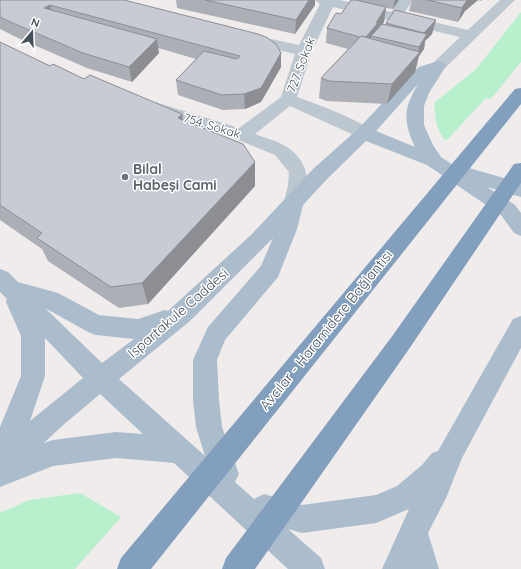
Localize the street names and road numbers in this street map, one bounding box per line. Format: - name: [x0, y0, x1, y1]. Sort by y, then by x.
- street label: 727. Sokak: [283, 35, 318, 94]
- street label: 754. Sokak: [182, 110, 242, 141]
- street label: Avcılar - Haramidere Bağlantısı: [256, 246, 396, 414]
- street label: Ispartakule Caddesi: [124, 264, 232, 362]

